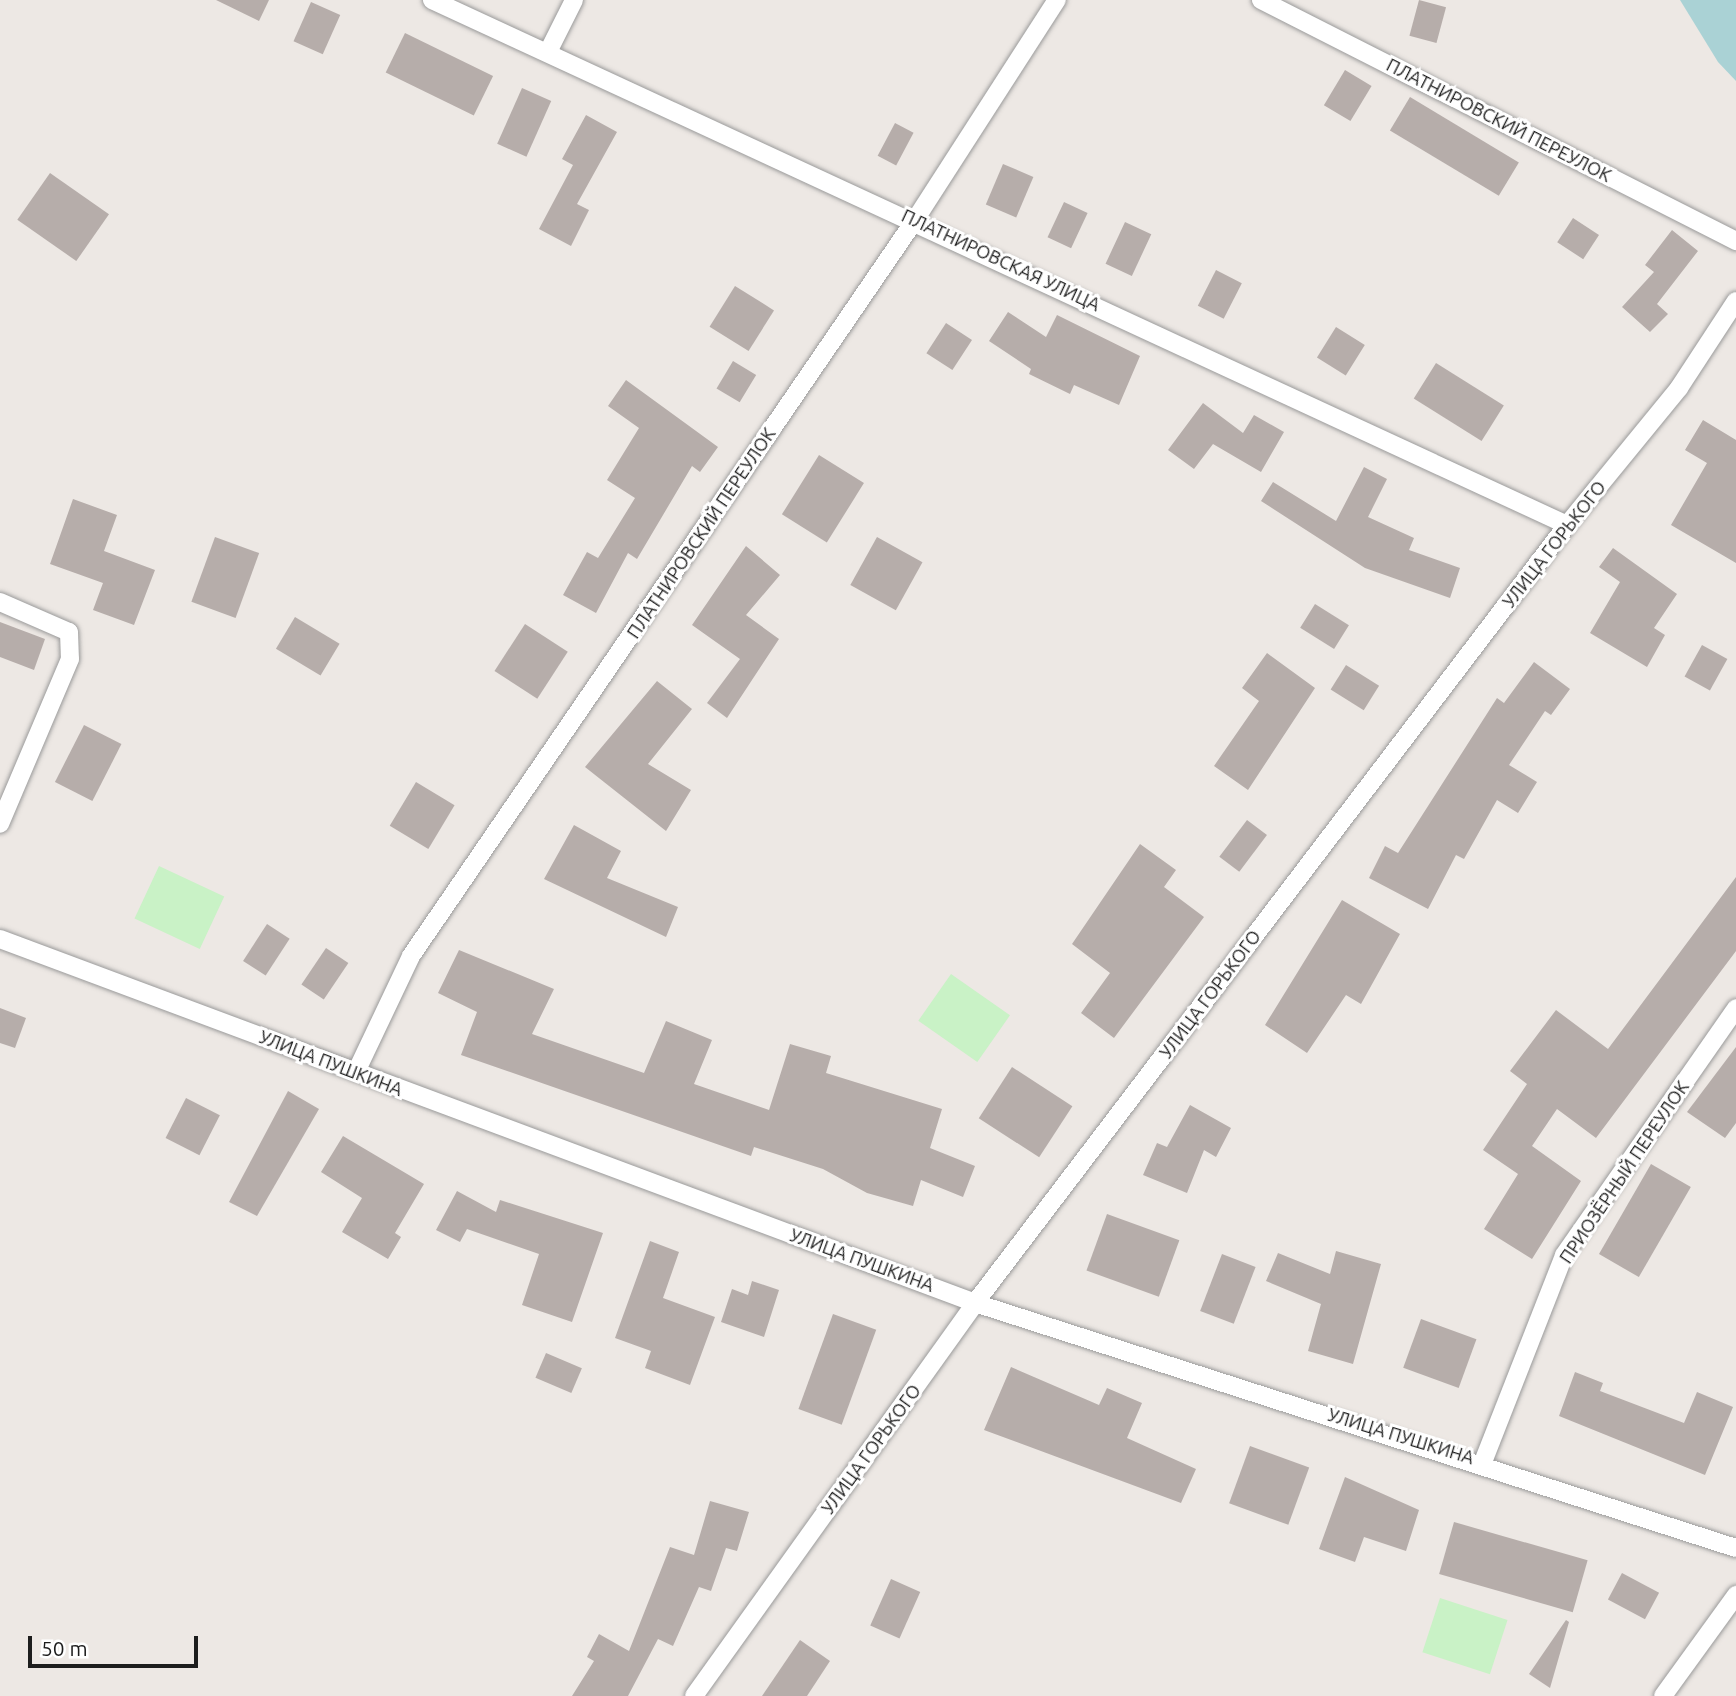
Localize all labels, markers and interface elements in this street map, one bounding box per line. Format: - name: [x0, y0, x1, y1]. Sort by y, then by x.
- street label: ПЛАТНИРОВСКИЙ ПЕРЕУЛОК: [1383, 54, 1615, 186]
- street label: ПЛАТНИРОВСКАЯ УЛИЦА: [898, 204, 1104, 316]
- street label: ПЛАТНИРОВСКИЙ ПЕРЕУЛОК: [622, 424, 780, 642]
- street label: УЛИЦА ГОРЬКОГО: [1498, 476, 1610, 612]
- street label: УЛИЦА ГОРЬКОГО: [1155, 926, 1265, 1062]
- street label: УЛИЦА ПУШКИНА: [256, 1026, 406, 1100]
- street label: ПРИОЗЁРНЫЙ ПЕРЕУЛОК: [1555, 1077, 1693, 1267]
- street label: УЛИЦА ПУШКИНА: [787, 1224, 937, 1296]
- street label: УЛИЦА ГОРЬКОГО: [817, 1380, 925, 1518]
- street label: УЛИЦА ПУШКИНА: [1325, 1404, 1477, 1468]
- scale bar: [32, 1622, 201, 1666]
- text: 50 m: [41, 1636, 88, 1660]

